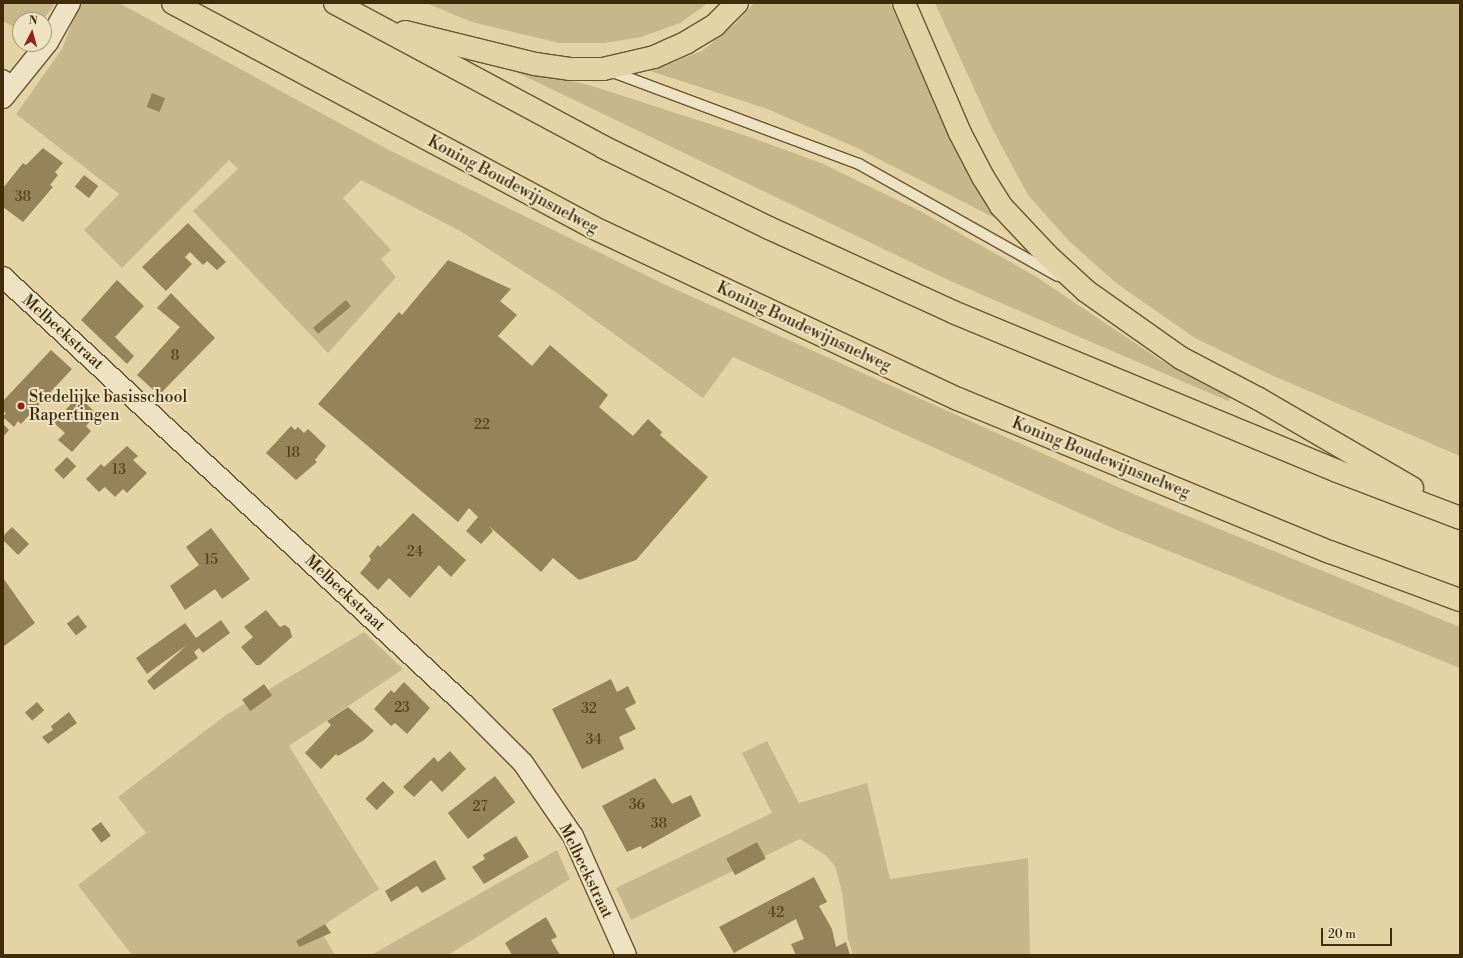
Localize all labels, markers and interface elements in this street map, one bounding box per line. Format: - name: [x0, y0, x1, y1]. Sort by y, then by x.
- north arrow: [12, 12, 52, 52]
- text: N: [28, 14, 38, 28]
- street label: Koning Boudewijnsnelweg: [424, 132, 602, 238]
- house number: 38: [15, 189, 31, 205]
- street label: Koning Boudewijnsnelweg: [714, 278, 894, 376]
- street label: Melbeekstraat: [18, 290, 108, 374]
- house number: 8: [171, 348, 179, 364]
- place label: Stedelijke basisschool Rapertingen: [29, 387, 187, 425]
- marker: Stedelijke basisschool Rapertingen: [16, 401, 26, 411]
- street label: Koning Boudewijnsnelweg: [1009, 413, 1193, 503]
- house number: 22: [474, 417, 490, 433]
- house number: 18: [286, 445, 300, 461]
- house number: 13: [112, 462, 126, 478]
- house number: 24: [407, 544, 423, 560]
- street label: Melbeekstraat: [301, 551, 389, 635]
- house number: 15: [204, 552, 218, 568]
- house number: 23: [394, 700, 410, 716]
- house number: 32: [581, 701, 597, 717]
- house number: 34: [586, 732, 602, 748]
- house number: 36: [629, 797, 645, 813]
- house number: 27: [473, 799, 487, 815]
- house number: 38: [651, 816, 667, 832]
- street label: Melbeekstraat: [555, 821, 617, 921]
- house number: 42: [768, 905, 784, 921]
- scale bar: [1323, 920, 1394, 946]
- text: 20 m: [1328, 927, 1356, 942]

